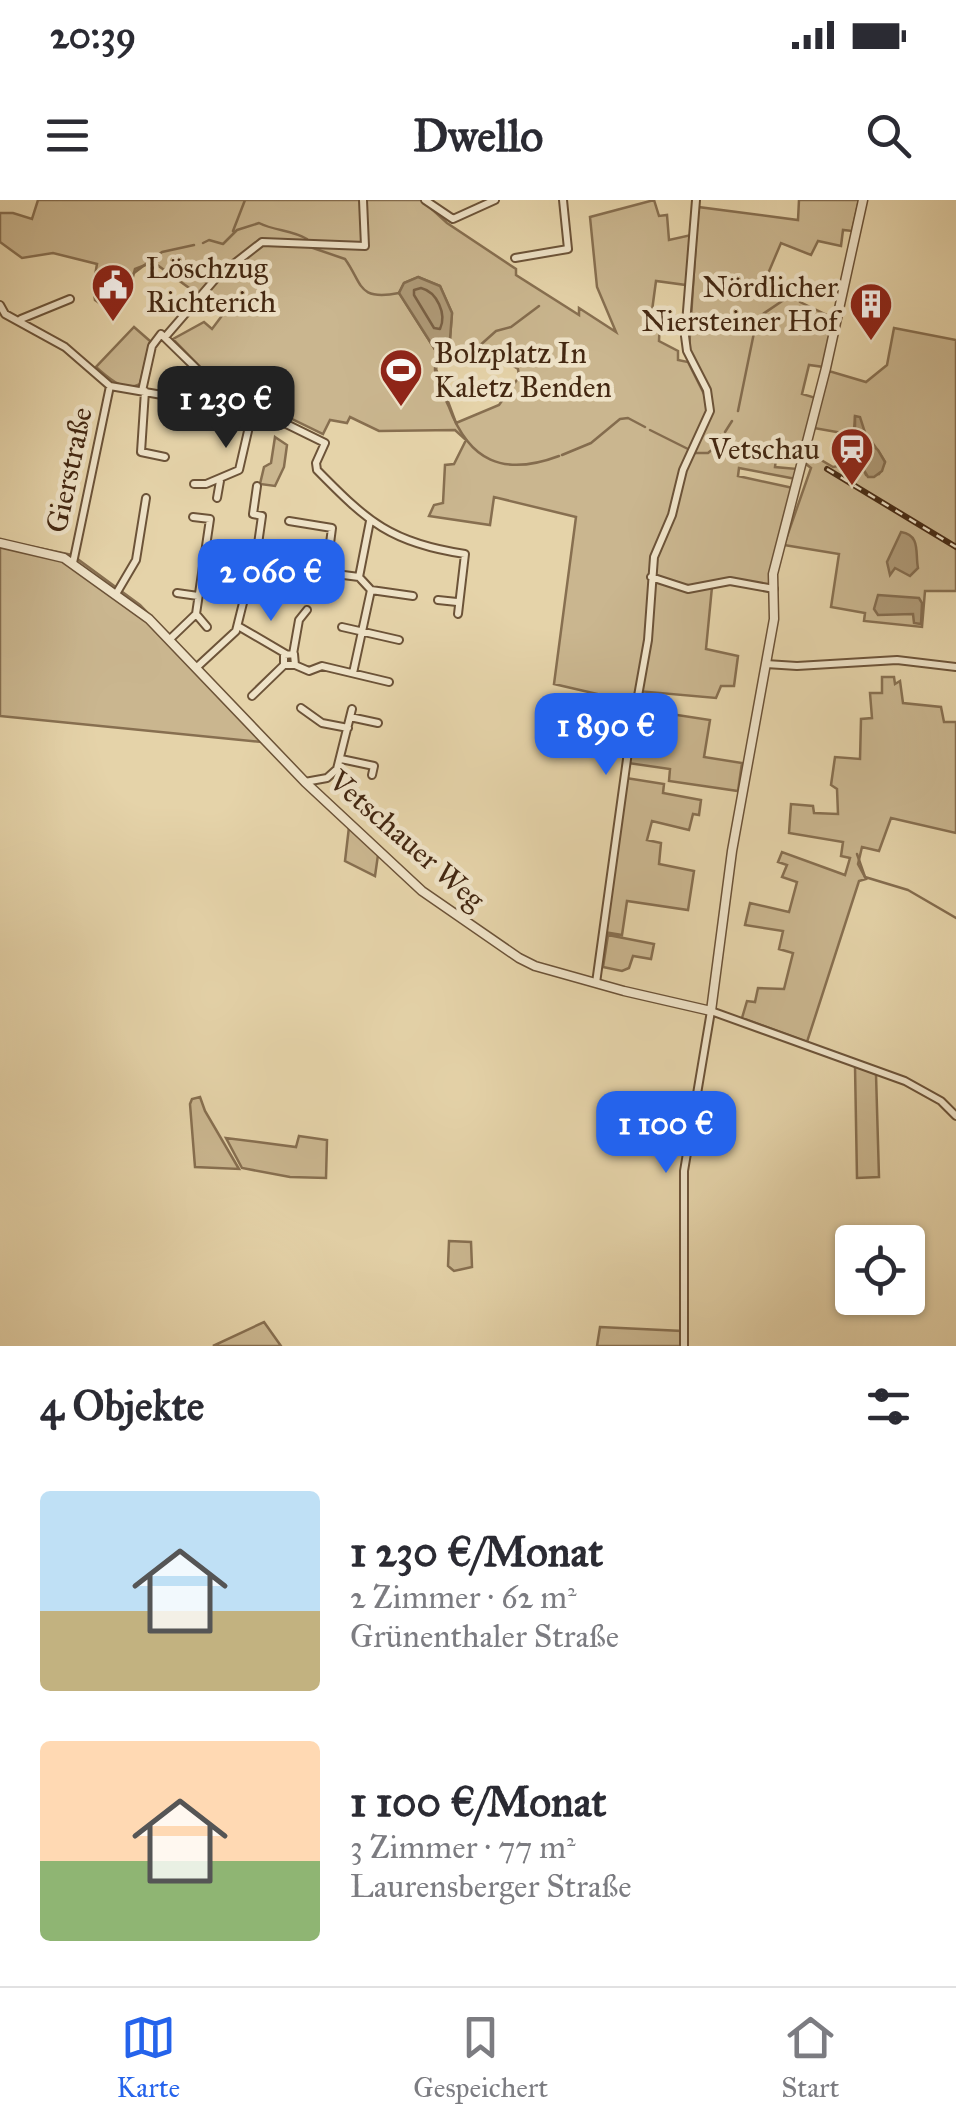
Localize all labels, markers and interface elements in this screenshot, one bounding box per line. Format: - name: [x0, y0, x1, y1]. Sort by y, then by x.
- text: 20:39: [50, 12, 136, 58]
- icon: menu: [40, 108, 95, 163]
- text: Dwello: [413, 108, 543, 163]
- icon: search: [861, 108, 916, 163]
- place label: Löschzug Richterich: [146, 250, 277, 320]
- public building icon: Löschzug Richterich: [90, 262, 136, 323]
- place label: Nördlicher Niersteiner Hof: [641, 269, 843, 339]
- building icon: Nördlicher Niersteiner Hof: [848, 281, 894, 342]
- place label: Bolzplatz In Kaletz Benden: [434, 335, 612, 405]
- sports icon: Bolzplatz In Kaletz Benden: [378, 347, 424, 408]
- pin: 1 230 €: [134, 366, 318, 451]
- text: 1 230 €: [179, 379, 273, 418]
- street label: Gierstraße: [38, 404, 100, 536]
- station icon: Vetschau: [829, 426, 875, 487]
- place label: Vetschau: [708, 431, 820, 467]
- pin: 2 060 €: [179, 539, 363, 624]
- text: 2 060 €: [220, 552, 322, 591]
- pin: 1 890 €: [514, 693, 698, 778]
- text: 1 890 €: [557, 706, 655, 745]
- street label: Vetschauer Weg: [321, 762, 493, 918]
- pin: 1 100 €: [574, 1091, 758, 1176]
- text: 1 100 €: [618, 1104, 714, 1143]
- map controls: [835, 1225, 925, 1315]
- button: locate: [835, 1225, 925, 1315]
- icon: filters: [861, 1379, 916, 1434]
- text: 4 Objekte: [40, 1380, 204, 1432]
- text: 1 230 €/Monat: [350, 1526, 603, 1578]
- icon: home: [120, 1531, 240, 1651]
- text: 2 Zimmer · 62 m²: [350, 1578, 576, 1617]
- text: Grünenthaler Straße: [350, 1617, 619, 1656]
- text: 1 100 €/Monat: [350, 1776, 606, 1828]
- icon: home: [120, 1781, 240, 1901]
- text: 3 Zimmer · 77 m²: [350, 1828, 575, 1867]
- text: Laurensberger Straße: [350, 1867, 631, 1906]
- tab: Karte: [117, 2010, 180, 2105]
- tab: Gespeichert: [413, 2010, 548, 2105]
- tab: Start: [781, 2010, 840, 2105]

